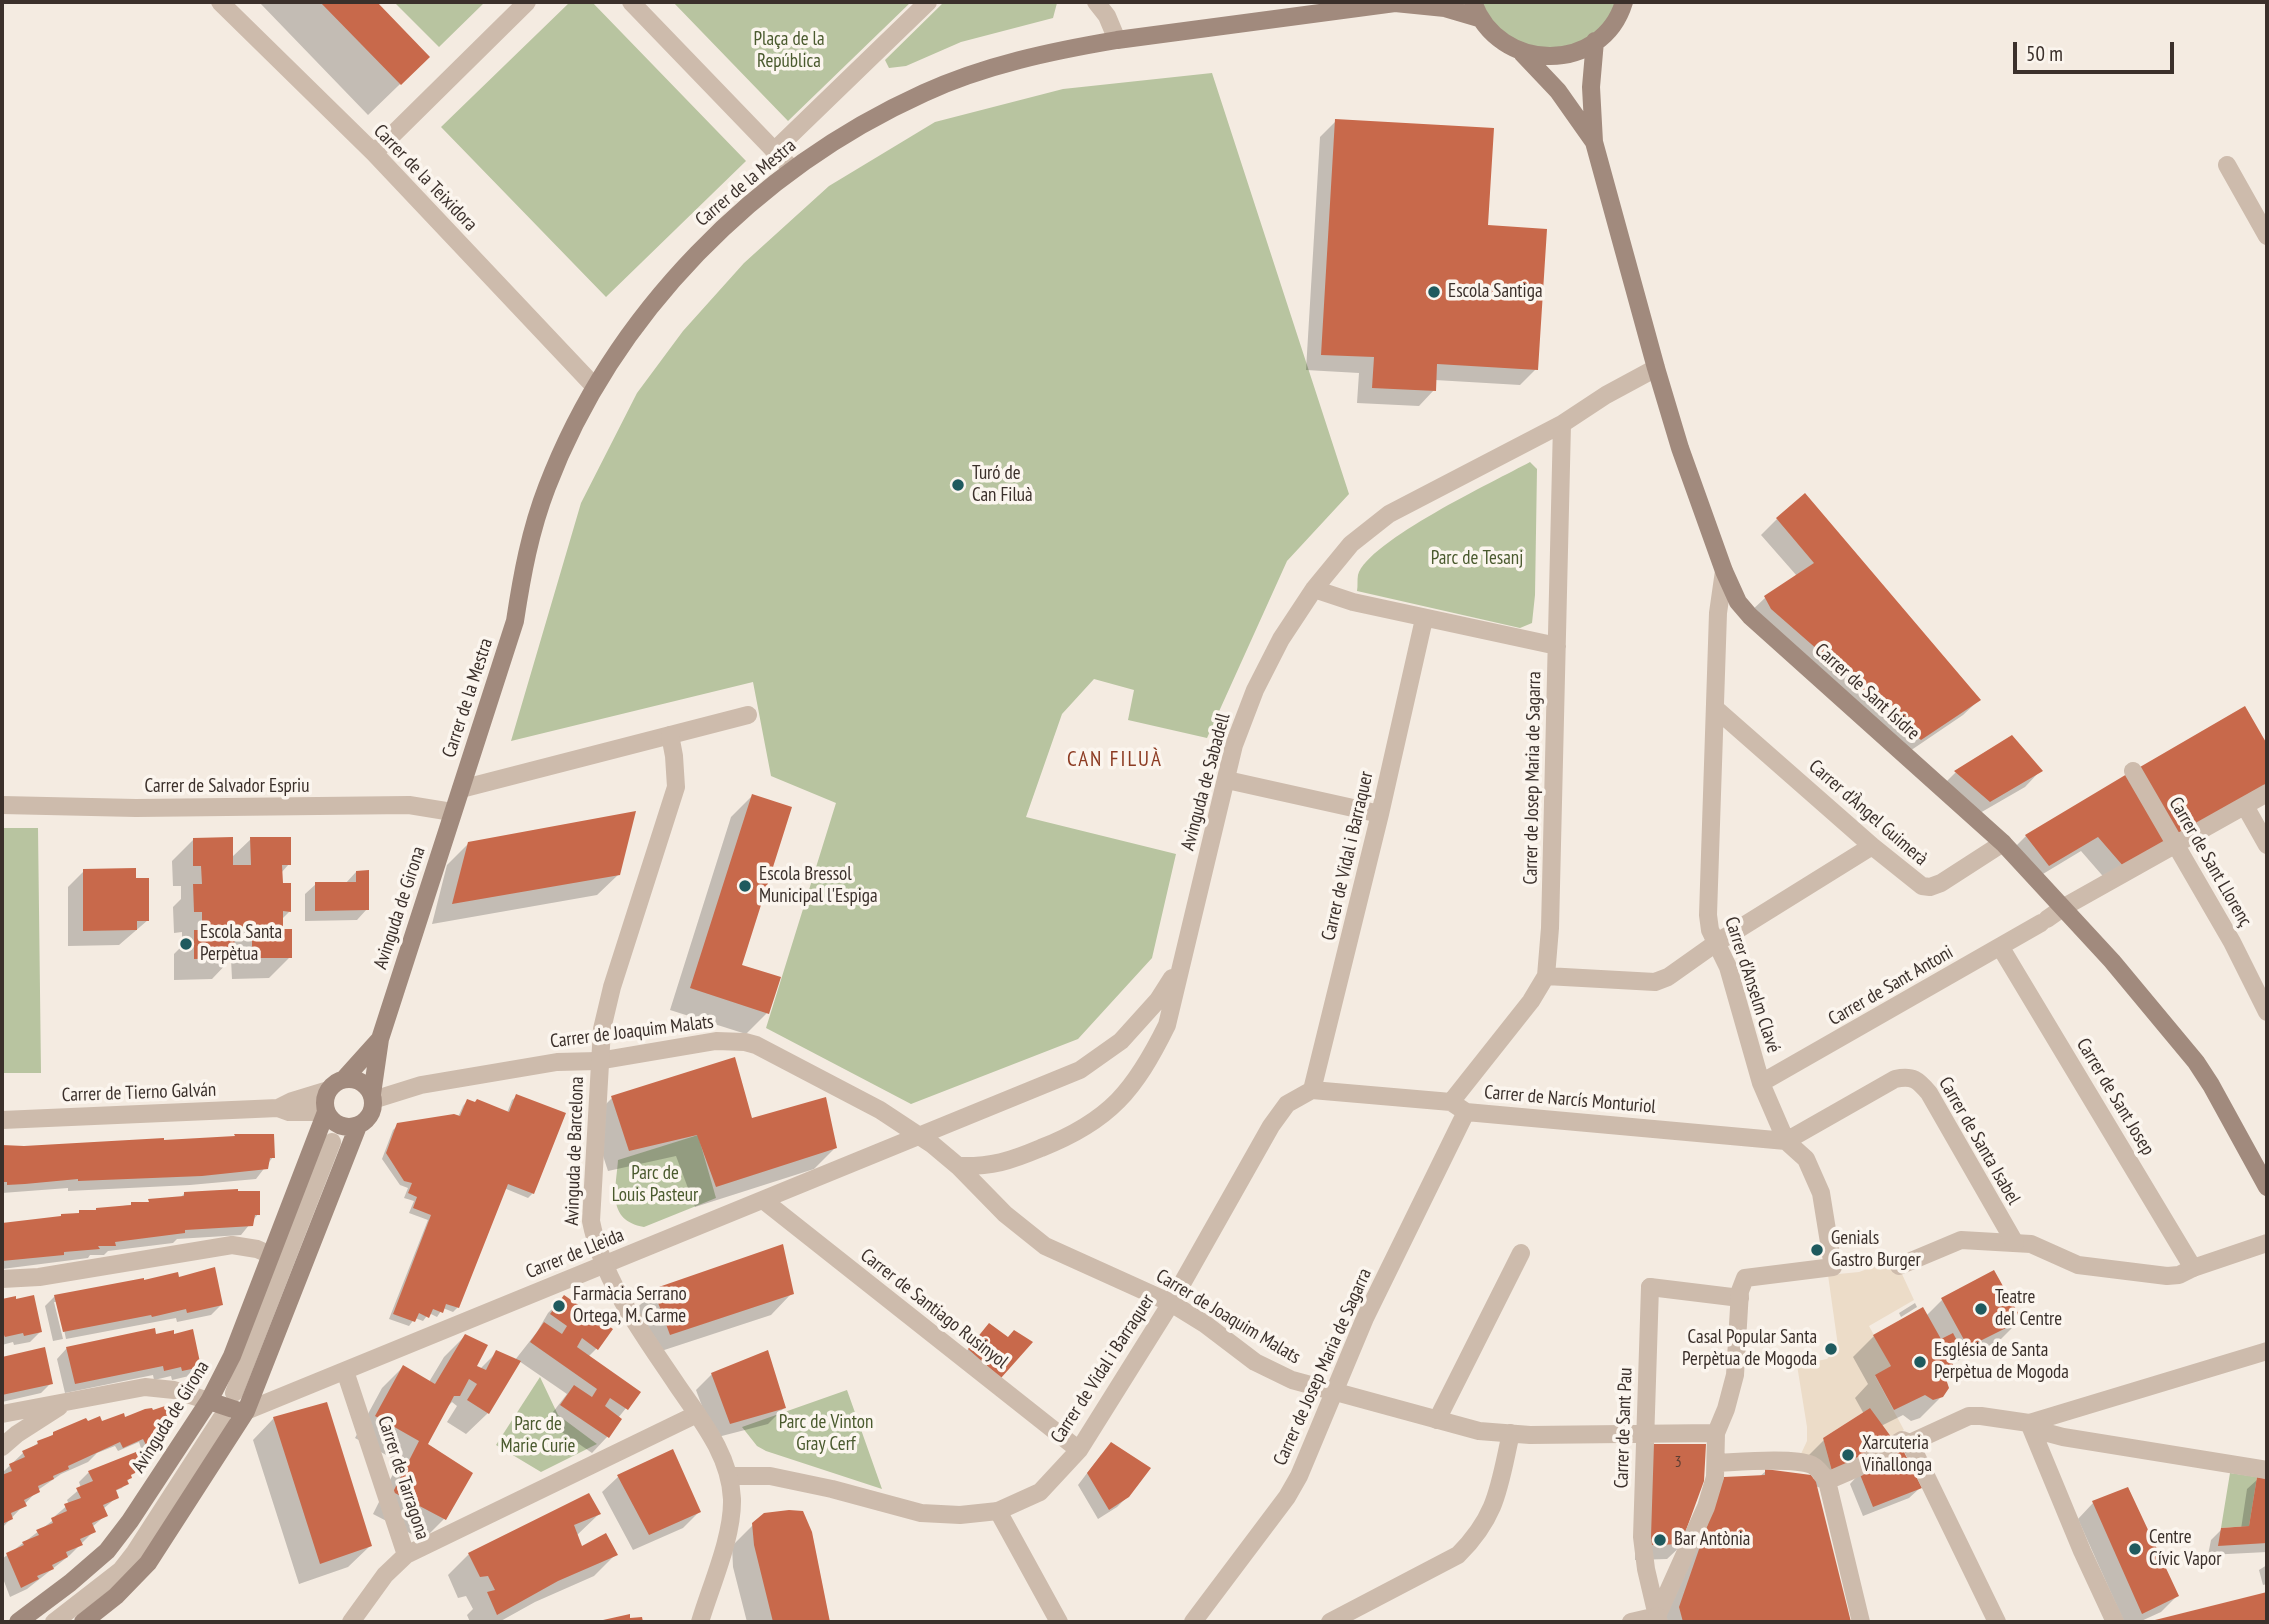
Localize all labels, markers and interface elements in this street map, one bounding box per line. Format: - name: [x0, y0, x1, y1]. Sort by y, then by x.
- scale bar: [2017, 28, 2178, 72]
- park label: Plaça de la República: [753, 29, 825, 73]
- text: 50 m: [2026, 40, 2063, 67]
- street label: Carrer de la Teixidora: [368, 120, 482, 236]
- street label: Carrer de la Mestra: [691, 134, 801, 232]
- place label: Escola Santiga: [1448, 281, 1543, 303]
- marker: Escola Santiga: [1426, 284, 1442, 300]
- place label: Turó de Can Filuà: [972, 463, 1033, 507]
- marker: Turó de Can Filuà: [950, 477, 966, 493]
- park label: Parc de Tesanj: [1431, 548, 1523, 570]
- street label: Carrer de la Mestra: [438, 635, 498, 761]
- street label: Carrer de Sant Isidre: [1810, 639, 1924, 745]
- street label: Carrer de Josep Maria de Sagarra: [1520, 671, 1546, 885]
- street label: Avinguda de Sabadell: [1177, 711, 1235, 853]
- district label: CAN FILUÀ: [1068, 747, 1162, 773]
- street label: Carrer d'Àngel Guimerà: [1804, 755, 1932, 871]
- street label: Carrer de Vidal i Barraquer: [1317, 769, 1379, 943]
- street label: Carrer de Salvador Espriu: [145, 776, 309, 798]
- street label: Carrer de Sant Llorenç: [2164, 793, 2256, 931]
- street label: Avinguda de Girona: [369, 844, 431, 972]
- place label: Escola Bressol Municipal l'Espiga: [759, 864, 878, 908]
- marker: Escola Bressol Municipal l'Espiga: [737, 878, 753, 894]
- street label: Carrer d'Anselm Clavé: [1719, 914, 1785, 1056]
- place label: Escola Santa Perpètua: [200, 922, 282, 966]
- marker: Escola Santa Perpètua: [178, 936, 194, 952]
- street label: Carrer de Sant Antoni: [1825, 941, 1957, 1031]
- street label: Carrer de Joaquim Malats: [549, 1011, 715, 1053]
- street label: Carrer de Sant Josep: [2071, 1034, 2159, 1160]
- street label: Carrer de Santa Isabel: [1933, 1073, 2025, 1209]
- street label: Avinguda de Barcelona: [561, 1076, 589, 1226]
- street label: Carrer de Tierno Galván: [61, 1079, 217, 1107]
- street label: Carrer de Narcís Monturiol: [1483, 1081, 1657, 1119]
- park label: Parc de Louis Pasteur: [612, 1163, 698, 1207]
- street label: Carrer de Lleida: [523, 1224, 627, 1284]
- place label: Genials Gastro Burger: [1831, 1228, 1921, 1272]
- marker: Genials Gastro Burger: [1809, 1242, 1825, 1258]
- street label: Carrer de Santiago Rusinyol: [856, 1244, 1012, 1374]
- street label: Carrer de Joaquim Malats: [1152, 1265, 1304, 1369]
- street label: Carrer de Josep Maria de Sagarra: [1269, 1265, 1377, 1469]
- place label: Farmàcia Serrano Ortega, M. Carme: [573, 1284, 687, 1328]
- place label: Teatre del Centre: [1995, 1287, 2062, 1331]
- street label: Carrer de Vidal i Barraquer: [1046, 1290, 1160, 1448]
- marker: Farmàcia Serrano Ortega, M. Carme: [551, 1298, 567, 1314]
- marker: Teatre del Centre: [1973, 1301, 1989, 1317]
- place label: Casal Popular Santa Perpètua de Mogoda: [1682, 1327, 1817, 1371]
- place label: Església de Santa Perpètua de Mogoda: [1934, 1340, 2069, 1384]
- marker: Casal Popular Santa Perpètua de Mogoda: [1823, 1341, 1839, 1357]
- marker: Església de Santa Perpètua de Mogoda: [1912, 1354, 1928, 1370]
- street label: Avinguda de Girona: [128, 1357, 214, 1477]
- street label: Carrer de Sant Pau: [1610, 1367, 1638, 1489]
- park label: Parc de Vinton Gray Cerf: [779, 1412, 873, 1456]
- street label: Carrer de Tarragona: [372, 1413, 434, 1543]
- park label: Parc de Marie Curie: [501, 1414, 575, 1458]
- place label: Xarcuteria Viñallonga: [1862, 1433, 1932, 1477]
- marker: Xarcuteria Viñallonga: [1840, 1447, 1856, 1463]
- house number: 3: [1674, 1452, 1682, 1472]
- place label: Centre Cívic Vapor: [2149, 1527, 2221, 1571]
- place label: Bar Antònia: [1674, 1529, 1750, 1551]
- marker: Bar Antònia: [1652, 1532, 1668, 1548]
- marker: Centre Cívic Vapor: [2127, 1541, 2143, 1557]

